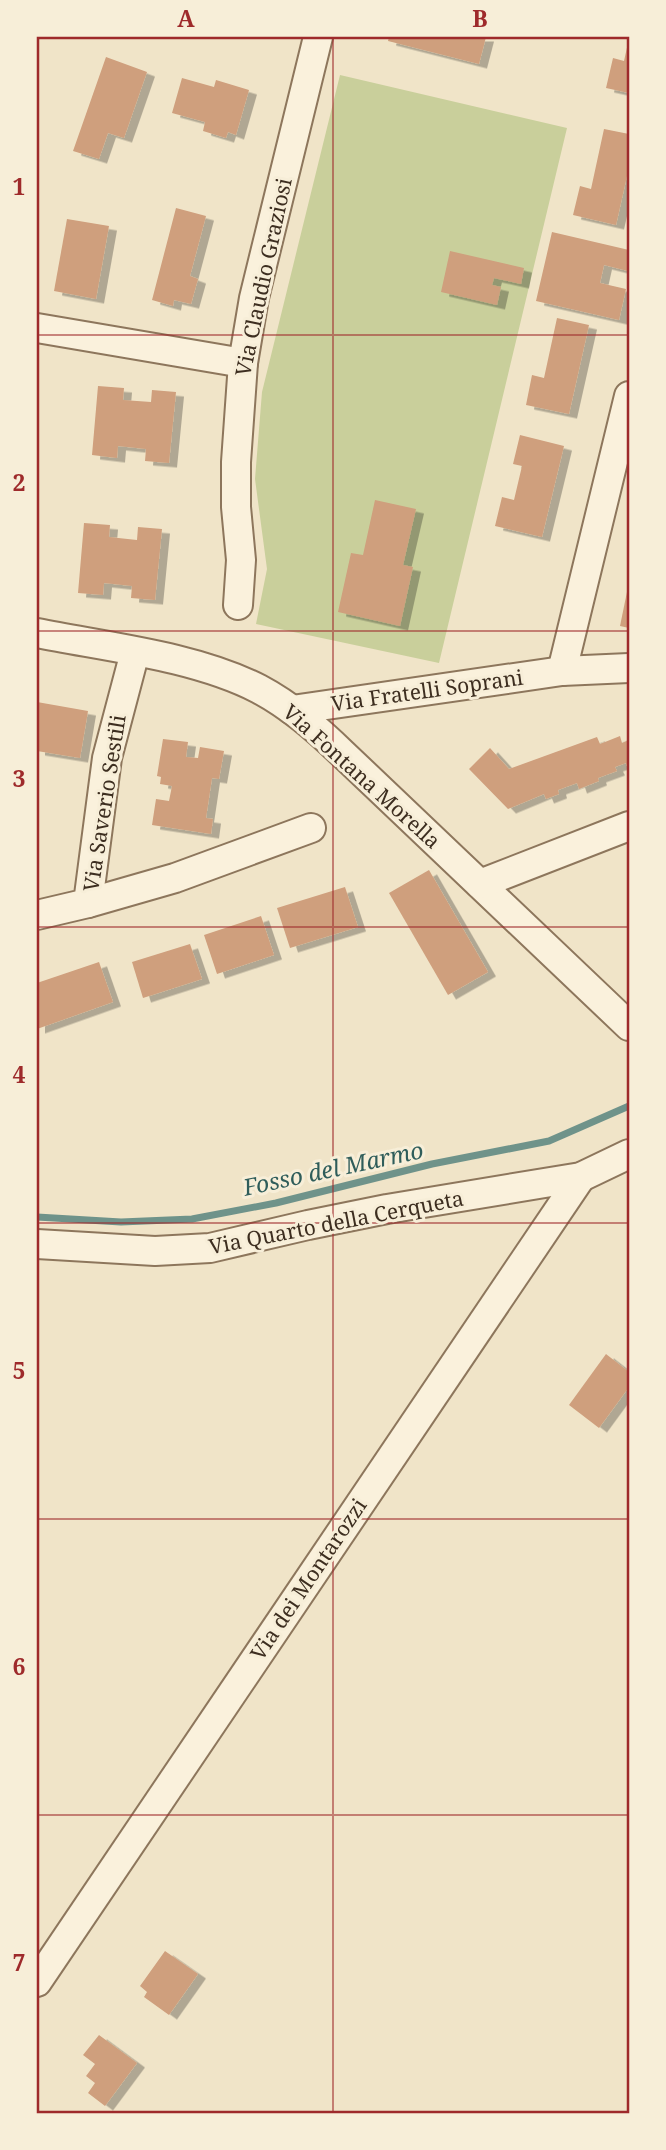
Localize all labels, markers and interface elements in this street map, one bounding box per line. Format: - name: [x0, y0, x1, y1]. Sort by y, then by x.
- text: A: [177, 2, 195, 34]
- text: B: [472, 2, 488, 34]
- text: 1: [13, 170, 26, 202]
- street label: Via Claudio Graziosi: [228, 175, 298, 379]
- text: 2: [13, 466, 26, 498]
- street label: Via Fratelli Soprani: [329, 663, 525, 717]
- street label: Via Fontana Morella: [277, 698, 447, 854]
- street label: Via Saverio Sestili: [76, 712, 132, 893]
- text: 3: [13, 762, 26, 794]
- text: 4: [13, 1058, 26, 1090]
- water label: Fosso del Marmo: [239, 1133, 426, 1203]
- street label: Via Quarto della Cerqueta: [206, 1184, 466, 1260]
- text: 5: [13, 1354, 26, 1386]
- street label: Via dei Montarozzi: [243, 1492, 373, 1665]
- text: 6: [13, 1650, 26, 1682]
- text: 7: [13, 1946, 26, 1978]

